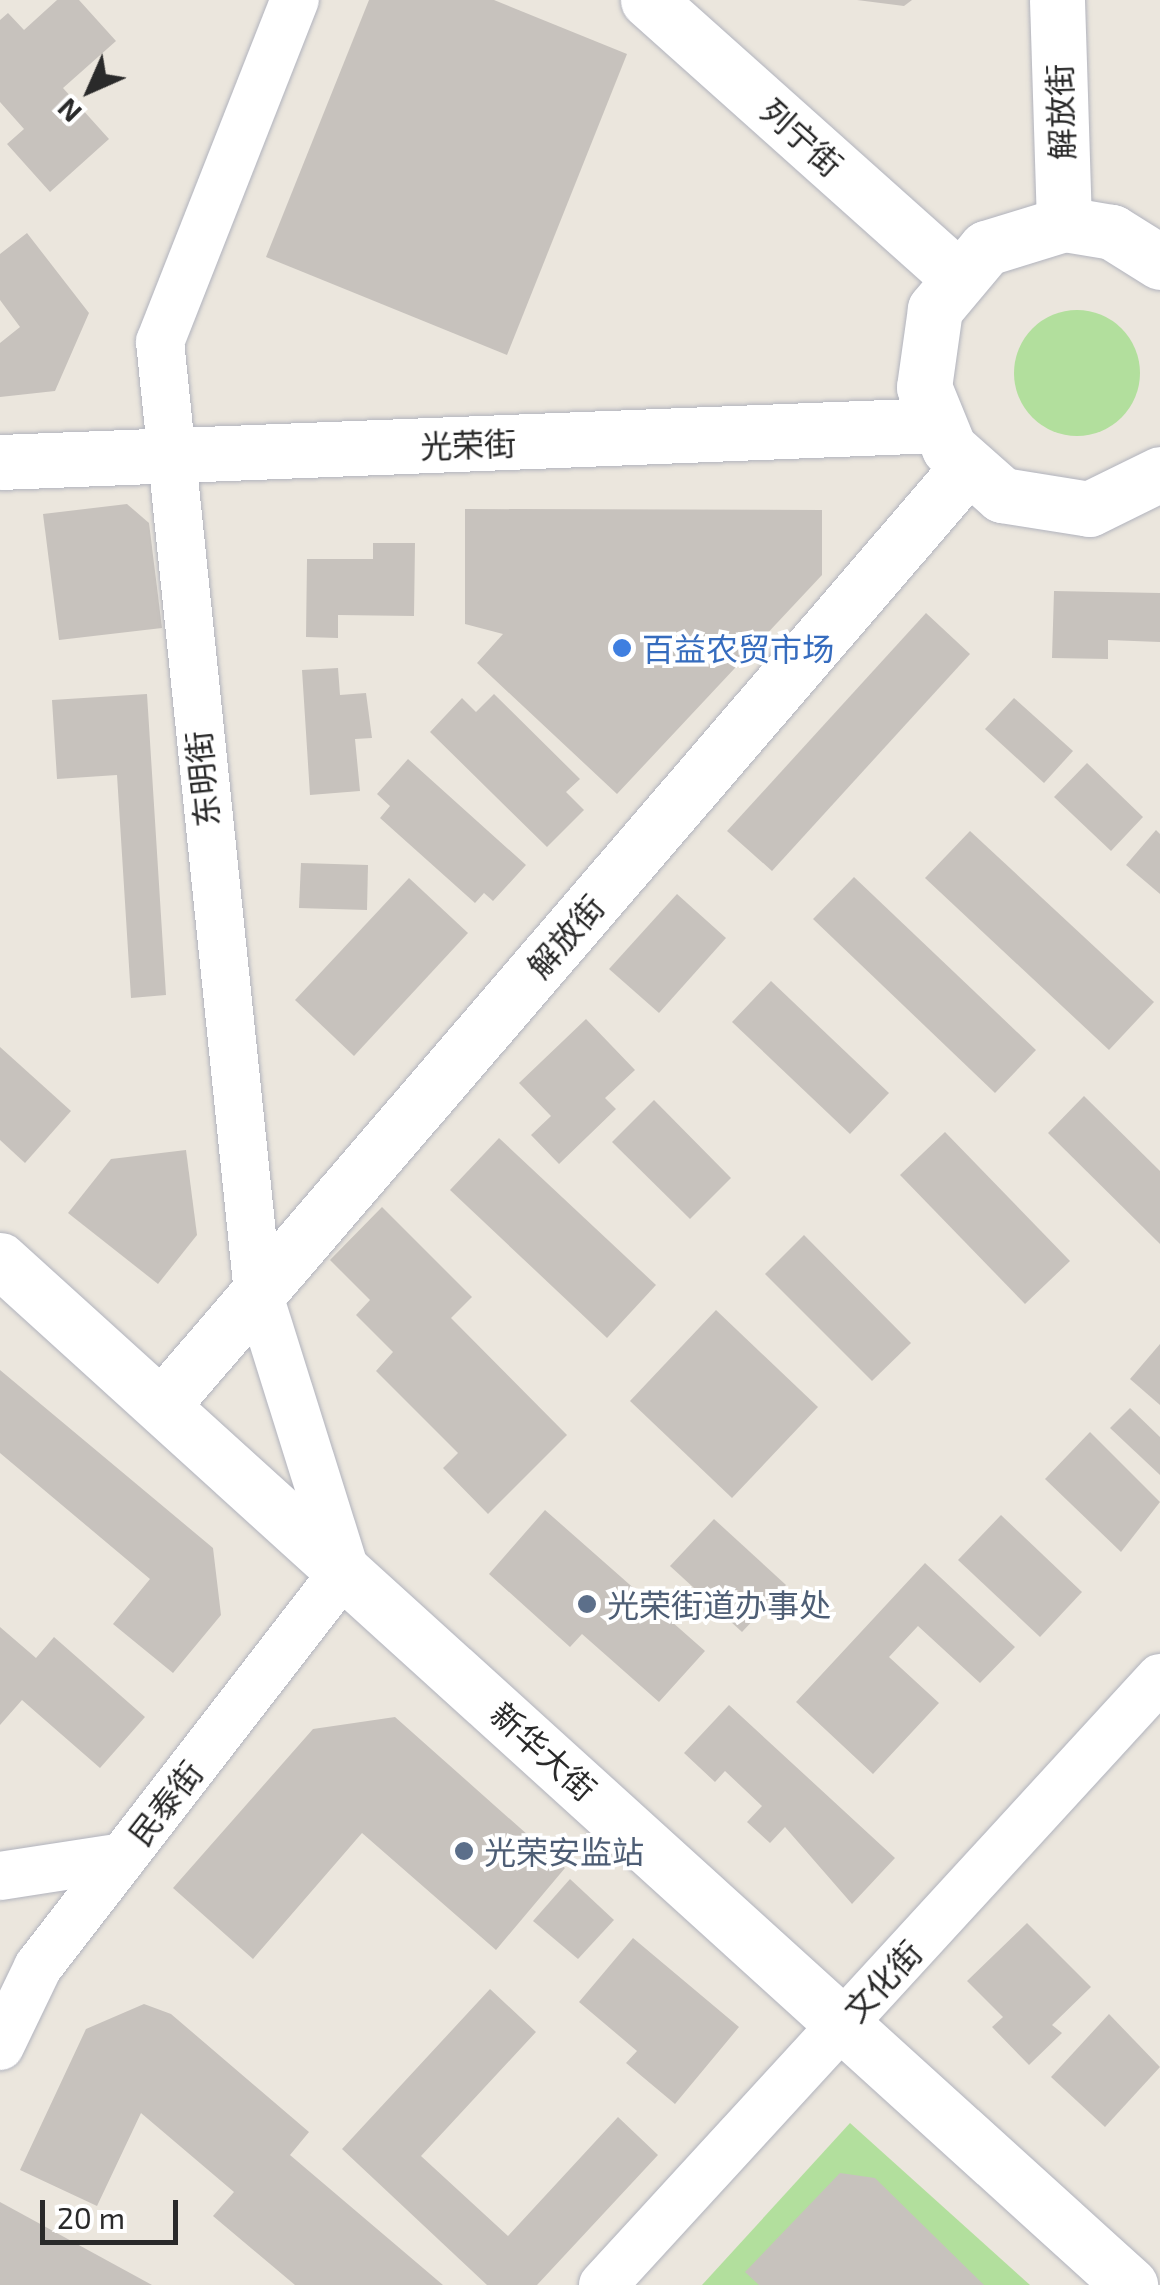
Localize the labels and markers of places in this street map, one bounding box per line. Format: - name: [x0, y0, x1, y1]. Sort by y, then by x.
- place label: 百益农贸市场: [642, 629, 834, 667]
- marker: 百益农贸市场: [611, 637, 633, 659]
- place label: 光荣街道办事处: [607, 1585, 831, 1623]
- marker: 光荣街道办事处: [576, 1593, 598, 1615]
- place label: 光荣安监站: [484, 1832, 644, 1870]
- marker: 光荣安监站: [453, 1840, 475, 1862]

